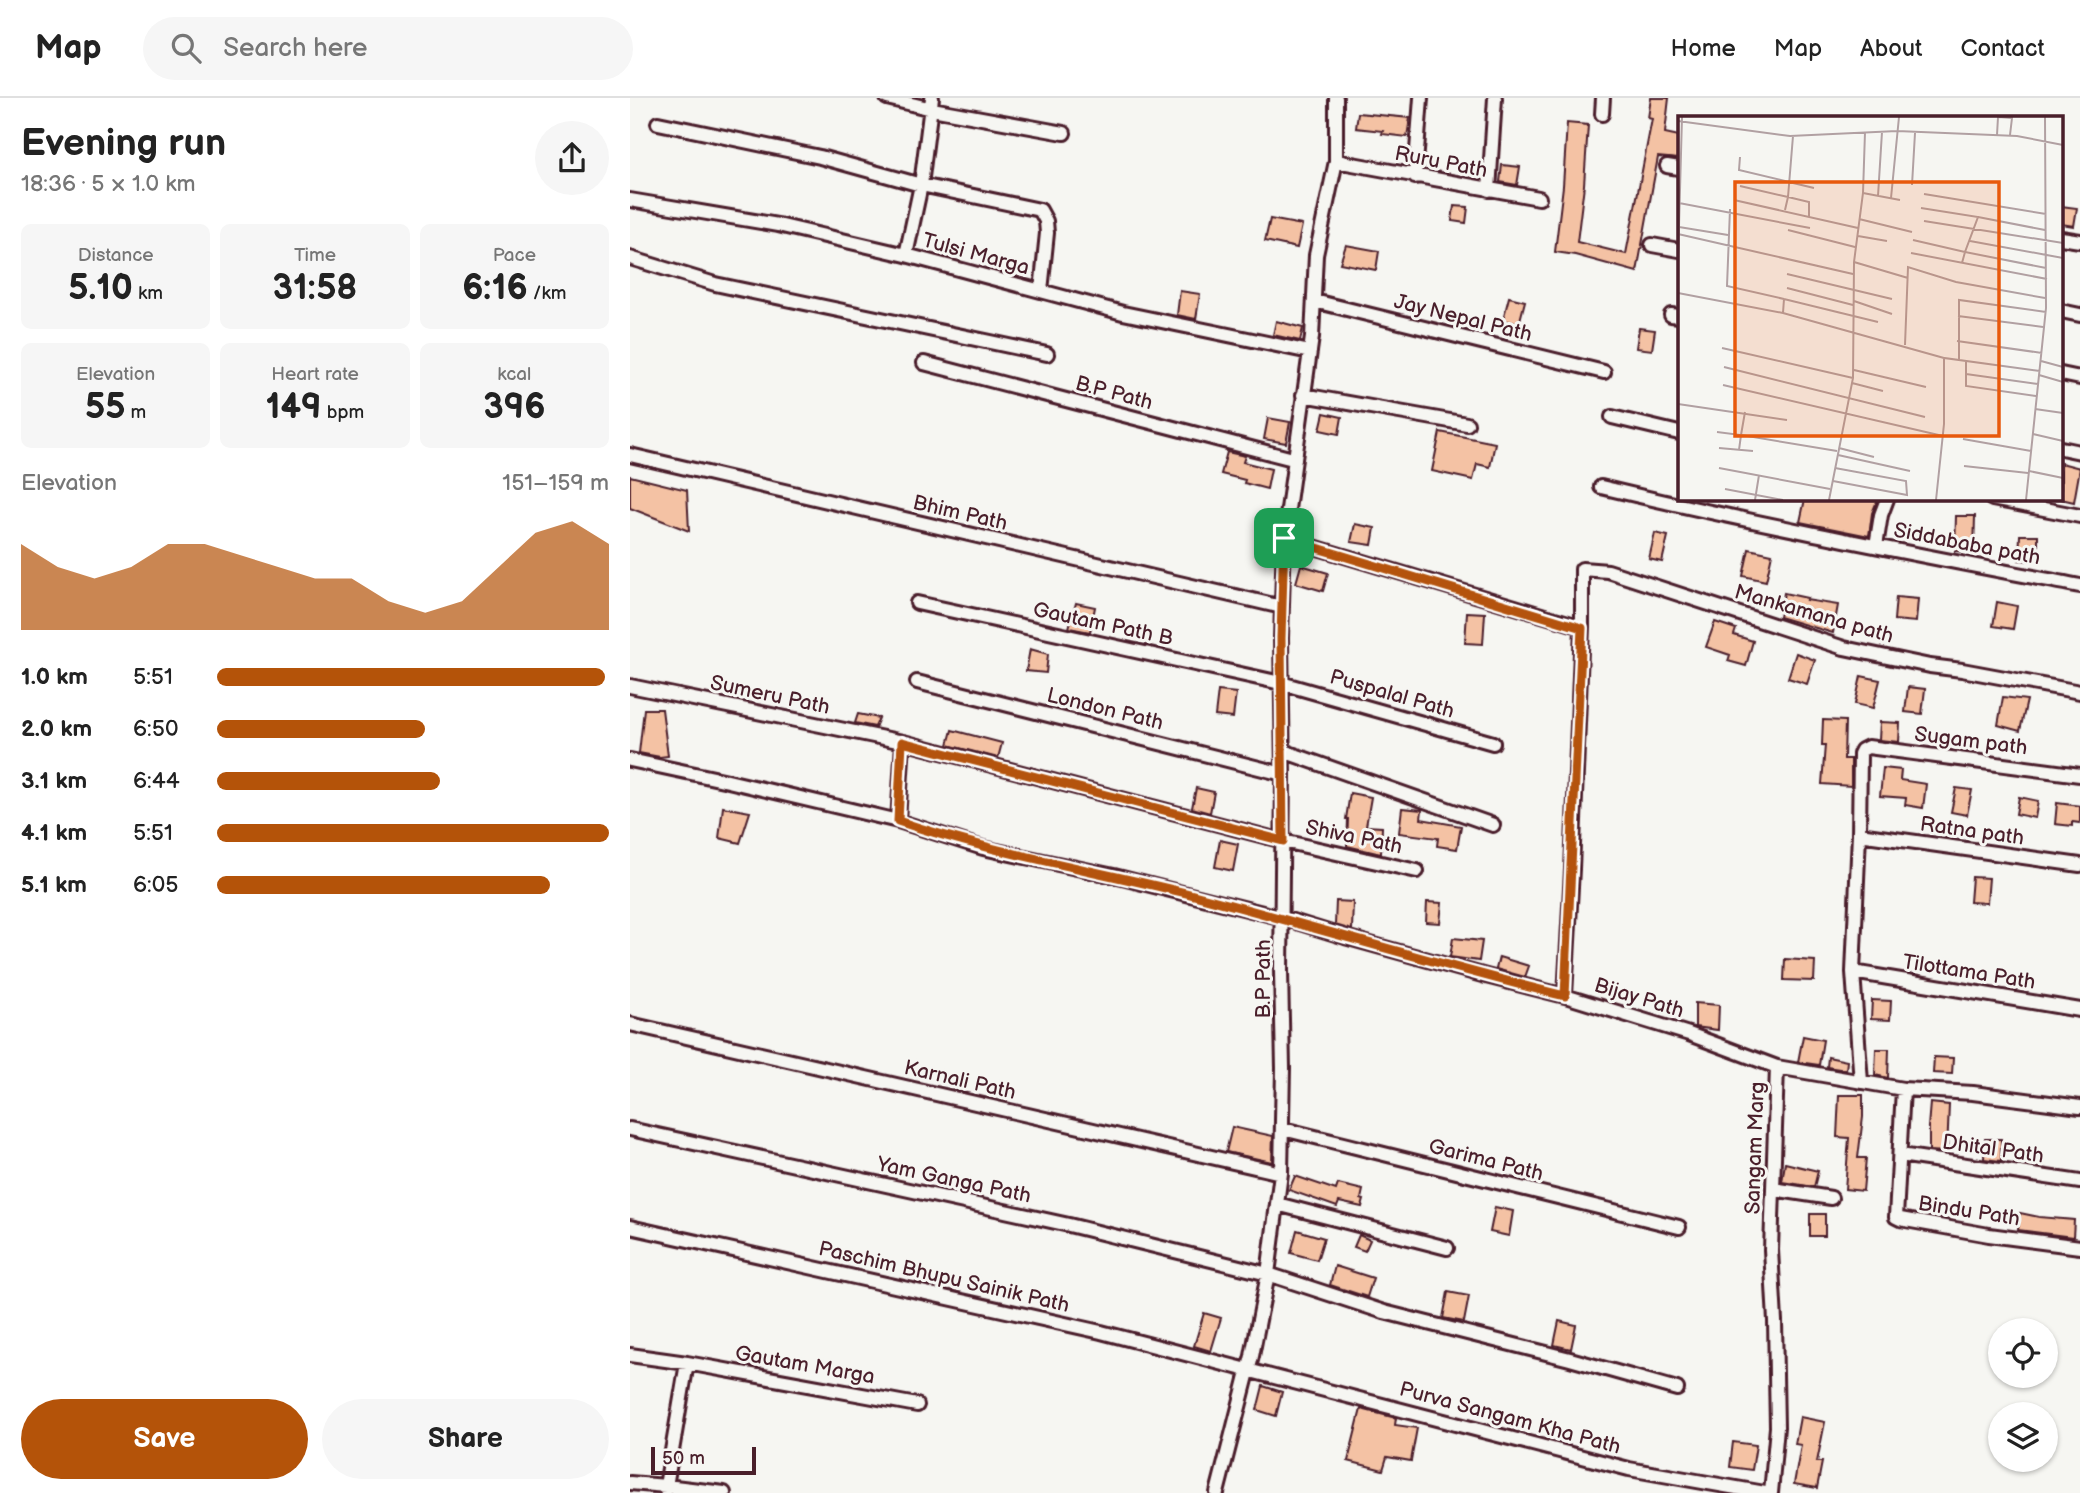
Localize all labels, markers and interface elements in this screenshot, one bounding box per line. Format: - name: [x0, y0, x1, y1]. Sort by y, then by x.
- search box: [143, 17, 633, 80]
- text: Map: [35, 28, 101, 68]
- icon: search: [167, 29, 205, 67]
- text: Search here: [223, 33, 367, 64]
- text: Home: [1671, 34, 1736, 63]
- text: Map: [1774, 34, 1822, 63]
- text: About: [1860, 34, 1922, 63]
- text: Contact: [1960, 34, 2045, 63]
- inset map: [1678, 116, 2063, 500]
- text: Evening run: [21, 121, 226, 166]
- button: share: [535, 121, 609, 195]
- street label: Ruru Path: [1393, 141, 1489, 183]
- text: 18:36 · 5 × 1.0 km: [21, 170, 195, 198]
- street label: Tulsi Marga: [920, 228, 1032, 280]
- text: Distance: [78, 244, 154, 267]
- text: Time: [294, 244, 336, 267]
- text: Pace: [493, 244, 536, 267]
- text: 5.10: [68, 267, 133, 310]
- text: 31:58: [273, 267, 357, 310]
- text: 6:16: [462, 267, 528, 310]
- text: km: [133, 282, 163, 305]
- text: /km: [528, 282, 566, 305]
- street label: Jay Nepal Path: [1391, 289, 1535, 347]
- text: Elevation: [76, 363, 155, 386]
- text: Heart rate: [271, 363, 359, 386]
- text: kcal: [497, 363, 531, 386]
- street label: B.P Path: [1073, 371, 1155, 415]
- text: 55: [85, 386, 125, 429]
- text: 149: [266, 386, 322, 429]
- text: 396: [483, 386, 545, 429]
- text: m: [125, 401, 146, 424]
- text: bpm: [322, 401, 364, 424]
- text: Elevation: [21, 469, 117, 497]
- text: 151–159 m: [502, 469, 609, 497]
- street label: Bhim Path: [910, 490, 1010, 536]
- pin: [1254, 508, 1314, 568]
- street label: Siddababa path: [1892, 518, 2042, 570]
- icon: arrive: [1265, 519, 1303, 557]
- street label: Mankamana path: [1732, 579, 1896, 649]
- street label: Gautam Path B: [1031, 597, 1175, 651]
- text: 1.0 km: [21, 663, 88, 691]
- text: 5:51: [133, 663, 173, 691]
- street label: Puspalal Path: [1327, 664, 1457, 724]
- street label: Sumeru Path: [708, 670, 832, 720]
- street label: London Path: [1044, 682, 1166, 736]
- text: 2.0 km: [21, 715, 92, 743]
- text: 6:50: [133, 715, 178, 743]
- street label: Sugam path: [1913, 722, 2029, 760]
- text: 3.1 km: [21, 767, 87, 795]
- text: 6:44: [133, 767, 180, 795]
- street label: Ratna path: [1918, 811, 2026, 851]
- street label: Shiva Path: [1303, 815, 1405, 859]
- text: 4.1 km: [21, 819, 87, 847]
- text: 5:51: [133, 819, 173, 847]
- text: 5.1 km: [21, 871, 87, 899]
- text: 6:05: [133, 871, 178, 899]
- street label: B.P Path: [1251, 940, 1276, 1018]
- street label: Tilottama Path: [1901, 949, 2037, 995]
- street label: Bijay Path: [1591, 973, 1687, 1023]
- street label: Karnali Path: [902, 1055, 1018, 1105]
- street label: Sangam Marg: [1740, 1081, 1770, 1215]
- street label: Dhital Path: [1941, 1130, 2045, 1168]
- street label: Garima Path: [1426, 1134, 1546, 1186]
- street label: Yam Ganga Path: [874, 1151, 1033, 1209]
- street label: Bindu Path: [1916, 1191, 2022, 1231]
- street label: Paschim Bhupu Sainik Path: [816, 1236, 1072, 1318]
- map controls: [1988, 1318, 2058, 1472]
- button: locate: [1988, 1318, 2058, 1388]
- street label: Gautam Marga: [733, 1340, 877, 1390]
- street label: Purva Sangam Kha Path: [1397, 1376, 1623, 1460]
- button: Save: [21, 1399, 308, 1479]
- button: Share: [322, 1399, 609, 1479]
- button: layers: [1988, 1402, 2058, 1472]
- scale bar: [651, 1444, 756, 1476]
- text: 50 m: [662, 1447, 705, 1470]

